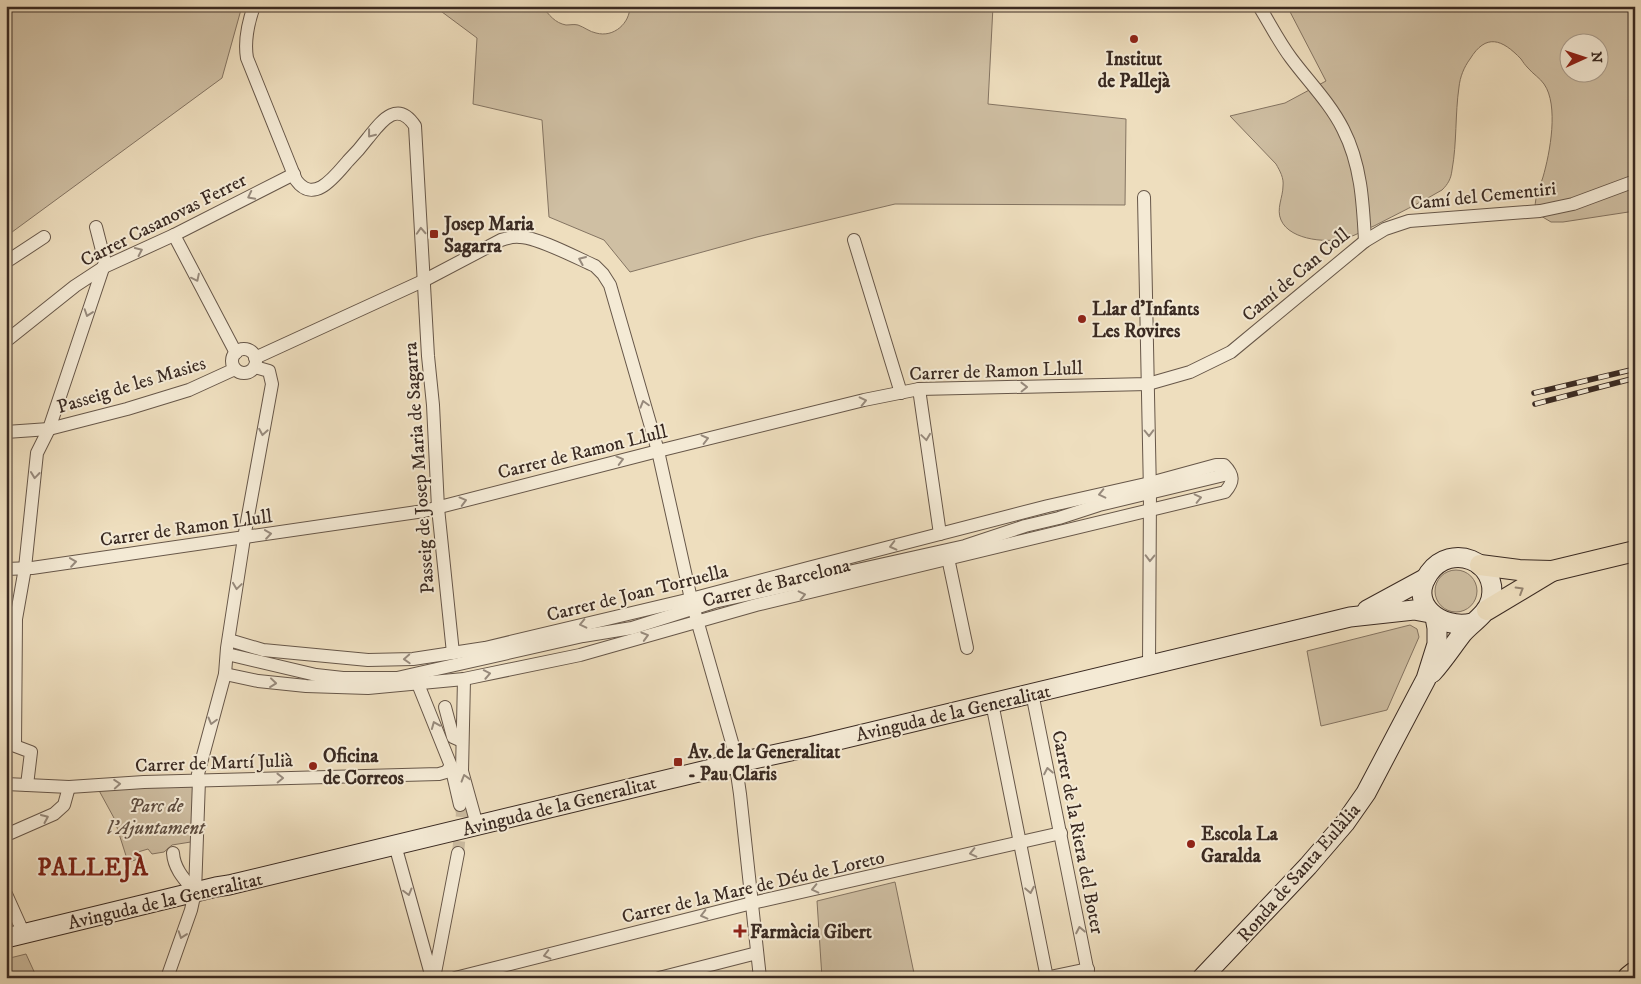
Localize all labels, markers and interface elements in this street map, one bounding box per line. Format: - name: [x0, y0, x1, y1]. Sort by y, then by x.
- north arrow: [1558, 32, 1608, 82]
- marker: Institut de Pallejà: [1128, 33, 1140, 45]
- place label: Institut de Pallejà: [1098, 48, 1171, 94]
- text: N: [1587, 51, 1605, 64]
- one-way arrow: [368, 128, 377, 138]
- street label: Carrer Casanovas Ferrer: [77, 169, 250, 272]
- street label: Camí del Cementiri: [1409, 177, 1557, 216]
- one-way arrow: [247, 190, 256, 200]
- place label: Josep Maria Sagarra: [442, 213, 535, 258]
- street label: Camí de Can Coll: [1238, 223, 1355, 327]
- one-way arrow: [416, 227, 427, 235]
- marker: Josep Maria Sagarra: [428, 228, 440, 240]
- one-way arrow: [134, 247, 143, 257]
- one-way arrow: [578, 256, 587, 267]
- one-way arrow: [190, 273, 200, 282]
- place label: Llar d'Infants Les Rovires: [1092, 298, 1200, 343]
- one-way arrow: [84, 309, 94, 317]
- marker: Llar d'Infants Les Rovires: [1076, 313, 1088, 325]
- street label: Passeig de Josep Maria de Sagarra: [399, 341, 440, 594]
- street label: Passeig de les Masies: [54, 352, 208, 419]
- street label: Carrer de Ramon Llull: [909, 357, 1083, 386]
- one-way arrow: [1021, 382, 1029, 392]
- one-way arrow: [859, 396, 868, 407]
- one-way arrow: [640, 400, 650, 408]
- street label: Carrer de Ramon Llull: [495, 420, 670, 485]
- one-way arrow: [259, 428, 269, 436]
- one-way arrow: [1143, 429, 1154, 437]
- one-way arrow: [921, 433, 931, 442]
- one-way arrow: [701, 434, 710, 445]
- one-way arrow: [616, 456, 624, 466]
- one-way arrow: [30, 472, 41, 480]
- one-way arrow: [1098, 488, 1107, 499]
- one-way arrow: [1193, 493, 1202, 504]
- one-way arrow: [459, 496, 467, 507]
- street label: Carrer de Ramon Llull: [99, 505, 274, 552]
- one-way arrow: [265, 529, 273, 540]
- one-way arrow: [889, 540, 898, 551]
- street label: Carrer de Barcelona: [700, 554, 853, 613]
- one-way arrow: [1145, 554, 1155, 562]
- one-way arrow: [69, 557, 77, 568]
- street label: Carrer de Joan Torruella: [544, 560, 730, 627]
- one-way arrow: [232, 582, 243, 590]
- one-way arrow: [1514, 587, 1523, 597]
- one-way arrow: [798, 590, 807, 601]
- one-way arrow: [579, 618, 588, 629]
- one-way arrow: [640, 632, 649, 642]
- one-way arrow: [403, 653, 411, 664]
- one-way arrow: [483, 669, 492, 680]
- one-way arrow: [269, 677, 277, 688]
- street label: Avinguda de la Generalitat: [854, 680, 1053, 747]
- one-way arrow: [208, 717, 218, 725]
- one-way arrow: [430, 721, 441, 730]
- street label: Carrer de la Riera del Boter: [1046, 728, 1109, 936]
- place label: Av. de la Generalitat - Pau Claris: [687, 741, 841, 786]
- place label: Oficina de Correos: [323, 745, 404, 790]
- street label: Carrer de Martí Julià: [135, 749, 293, 778]
- marker: Av. de la Generalitat - Pau Claris: [672, 756, 684, 768]
- marker: Oficina de Correos: [307, 760, 319, 772]
- one-way arrow: [1043, 766, 1054, 775]
- street label: Avinguda de la Generalitat: [460, 771, 659, 842]
- one-way arrow: [276, 773, 284, 783]
- one-way arrow: [461, 774, 471, 783]
- one-way arrow: [114, 778, 122, 789]
- park label: Parc de l'Ajuntament: [106, 795, 206, 840]
- street label: Ronda de Santa Eulàlia: [1233, 799, 1366, 947]
- one-way arrow: [40, 814, 49, 824]
- place label: Escola La Garalda: [1201, 823, 1279, 868]
- marker: Escola La Garalda: [1185, 838, 1197, 850]
- street label: Carrer de la Mare de Déu de Loreto: [620, 846, 887, 929]
- one-way arrow: [969, 847, 978, 858]
- district label: PALLEJÀ: [37, 852, 149, 883]
- street label: Avinguda de la Generalitat: [66, 868, 265, 935]
- one-way arrow: [810, 883, 819, 894]
- one-way arrow: [1024, 886, 1035, 895]
- one-way arrow: [402, 888, 412, 896]
- one-way arrow: [700, 909, 709, 920]
- place label: Farmàcia Gibert: [750, 921, 873, 944]
- marker: Farmàcia Gibert: [734, 925, 746, 937]
- one-way arrow: [1075, 926, 1086, 934]
- one-way arrow: [178, 930, 188, 939]
- one-way arrow: [542, 949, 551, 960]

